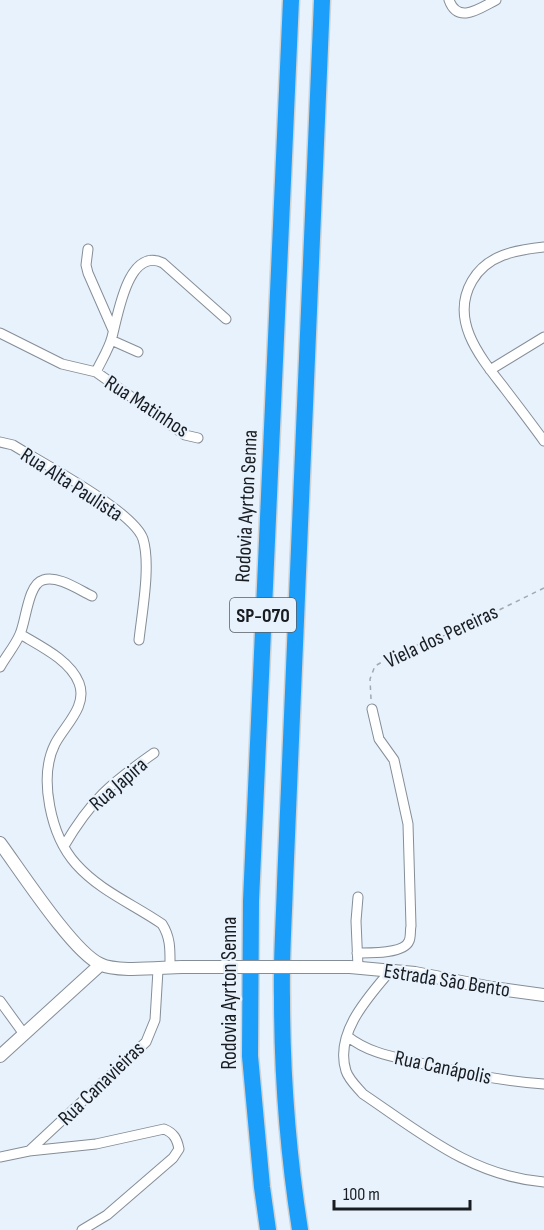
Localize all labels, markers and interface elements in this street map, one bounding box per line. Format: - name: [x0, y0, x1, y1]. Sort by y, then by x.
- street label: Rua Matinhos: [100, 370, 193, 443]
- street label: Rodovia Ayrton Senna: [230, 429, 263, 583]
- street label: Rua Alta Paulista: [16, 442, 127, 527]
- road number: SP-070: [230, 598, 296, 632]
- street label: Viela dos Pereiras: [381, 599, 502, 674]
- street label: Rua Japira: [84, 752, 152, 816]
- street label: Rodovia Ayrton Senna: [217, 917, 242, 1069]
- street label: Estrada São Bento: [382, 958, 512, 1003]
- street label: Rua Canavieiras: [53, 1036, 150, 1131]
- street label: Rua Canápolis: [392, 1045, 493, 1090]
- scale bar: [334, 1173, 470, 1211]
- text: 100 m: [343, 1184, 380, 1205]

